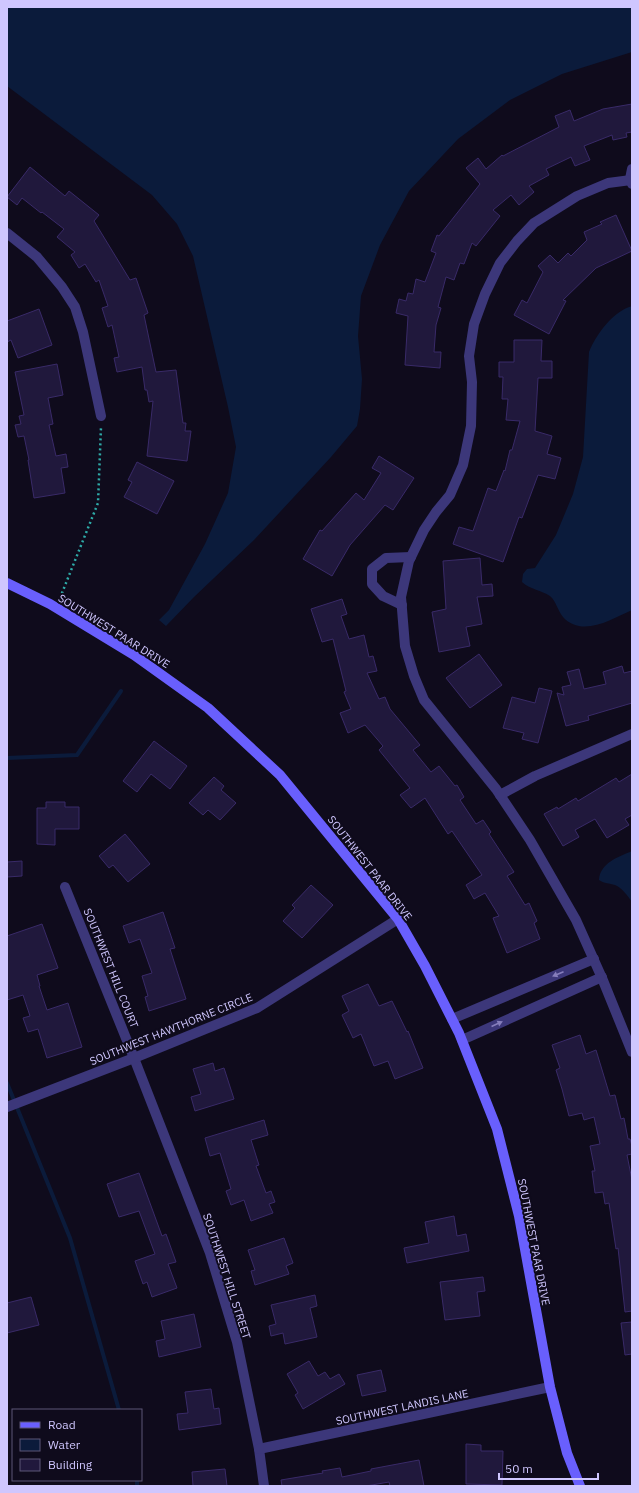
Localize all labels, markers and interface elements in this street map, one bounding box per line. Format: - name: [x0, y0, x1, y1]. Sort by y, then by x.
- street label: SOUTHWEST PAAR DRIVE: [56, 591, 172, 671]
- street label: SOUTHWEST PAAR DRIVE: [325, 813, 415, 923]
- street label: SOUTHWEST HILL COURT: [81, 906, 142, 1031]
- one-way arrow: [551, 972, 563, 978]
- street label: SOUTHWEST HAWTHORNE CIRCLE: [88, 990, 254, 1068]
- one-way arrow: [492, 1021, 503, 1027]
- street label: SOUTHWEST PAAR DRIVE: [515, 1177, 553, 1307]
- street label: SOUTHWEST HILL STREET: [200, 1211, 254, 1341]
- street label: SOUTHWEST LANDIS LANE: [334, 1386, 470, 1428]
- legend: [12, 1409, 142, 1481]
- text: Road: [48, 1417, 76, 1432]
- text: Water: [48, 1437, 81, 1452]
- scale bar: [499, 1455, 598, 1481]
- text: Building: [48, 1457, 93, 1472]
- text: 50 m: [505, 1461, 533, 1476]

